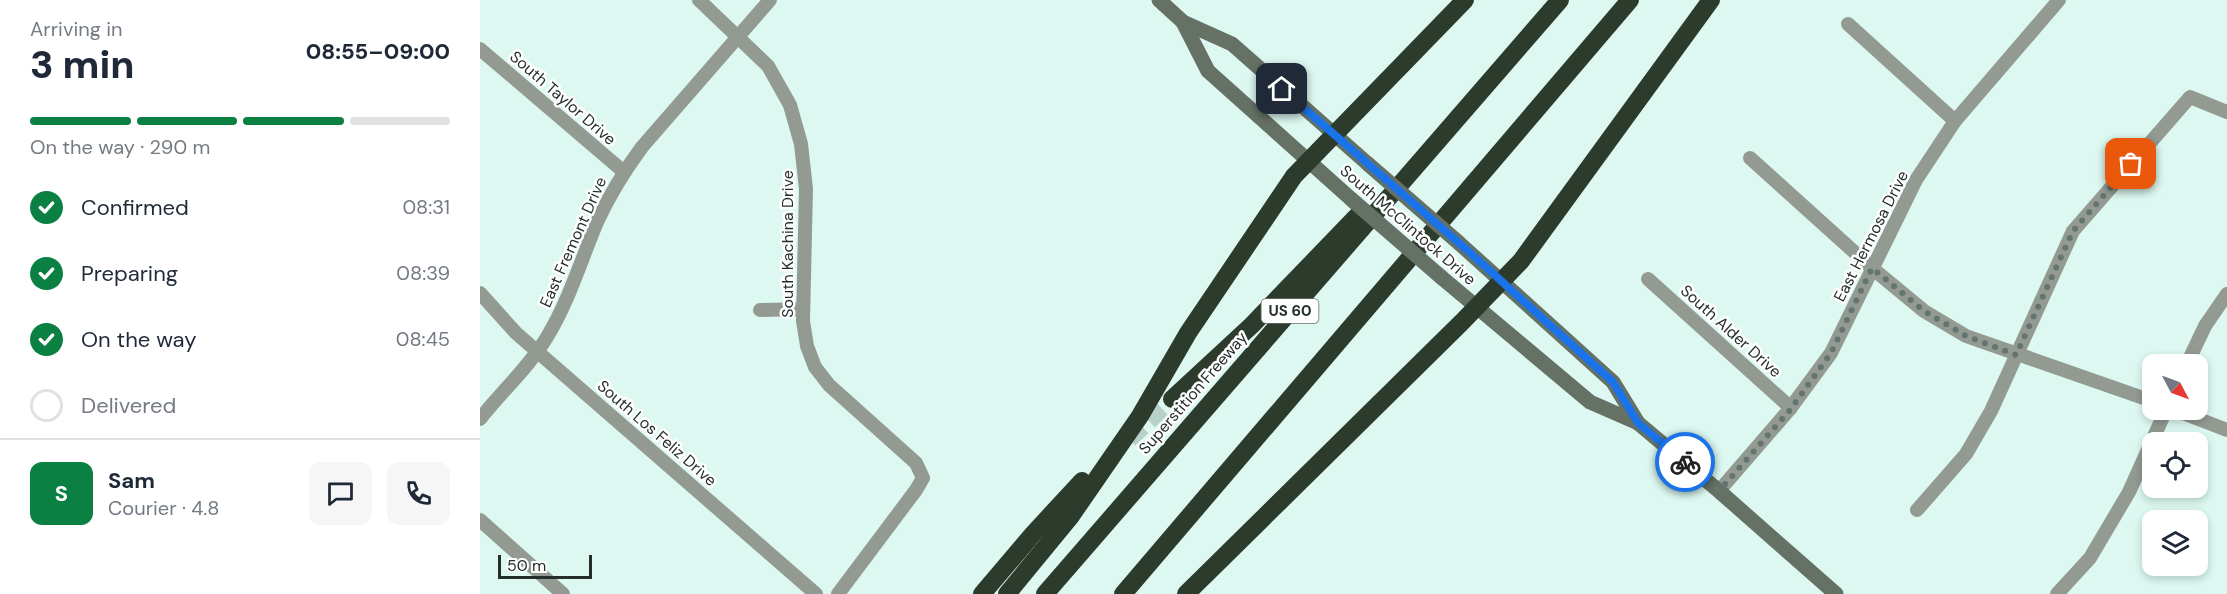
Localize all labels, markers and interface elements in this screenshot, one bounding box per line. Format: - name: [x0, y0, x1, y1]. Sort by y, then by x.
- text: Arriving in: [30, 16, 122, 42]
- text: 08:55–09:00: [306, 37, 450, 66]
- text: 3 min: [30, 39, 135, 90]
- street label: South Taylor Drive: [506, 46, 620, 150]
- pin: [1256, 63, 1307, 114]
- icon: home: [1265, 72, 1298, 105]
- text: On the way · 290 m: [30, 134, 210, 160]
- pin: [2105, 138, 2156, 189]
- icon: bag: [2114, 147, 2147, 180]
- street label: South McClintock Drive: [1336, 160, 1480, 290]
- street label: East Hermosa Drive: [1829, 167, 1913, 305]
- street label: South Kachina Drive: [777, 170, 798, 318]
- street label: East Fremont Drive: [535, 174, 611, 310]
- icon: check: [30, 191, 63, 224]
- text: Confirmed: [81, 193, 189, 222]
- text: 08:31: [402, 194, 450, 220]
- icon: check: [30, 257, 63, 290]
- text: Preparing: [81, 259, 178, 288]
- text: 08:39: [396, 260, 450, 286]
- street label: South Alder Drive: [1676, 280, 1786, 382]
- road number: US 60: [1262, 299, 1318, 323]
- icon: check: [30, 323, 63, 356]
- text: On the way: [81, 325, 196, 354]
- text: 08:45: [396, 326, 450, 352]
- street label: Superstition Freeway: [1134, 327, 1252, 459]
- north arrow: [2142, 354, 2208, 420]
- map controls: [2142, 354, 2208, 576]
- street label: South Los Feliz Drive: [593, 375, 721, 491]
- text: Delivered: [81, 391, 176, 420]
- courier: [1655, 432, 1715, 492]
- button: locate: [2142, 432, 2208, 498]
- icon: bike: [1669, 446, 1702, 479]
- button: chat: [309, 462, 372, 525]
- button: phone: [387, 462, 450, 525]
- text: Sam: [108, 466, 155, 495]
- text: S: [55, 479, 68, 508]
- text: Courier · 4.8: [108, 495, 219, 521]
- button: layers: [2142, 510, 2208, 576]
- scale bar: [498, 552, 592, 580]
- text: 50 m: [507, 555, 546, 576]

